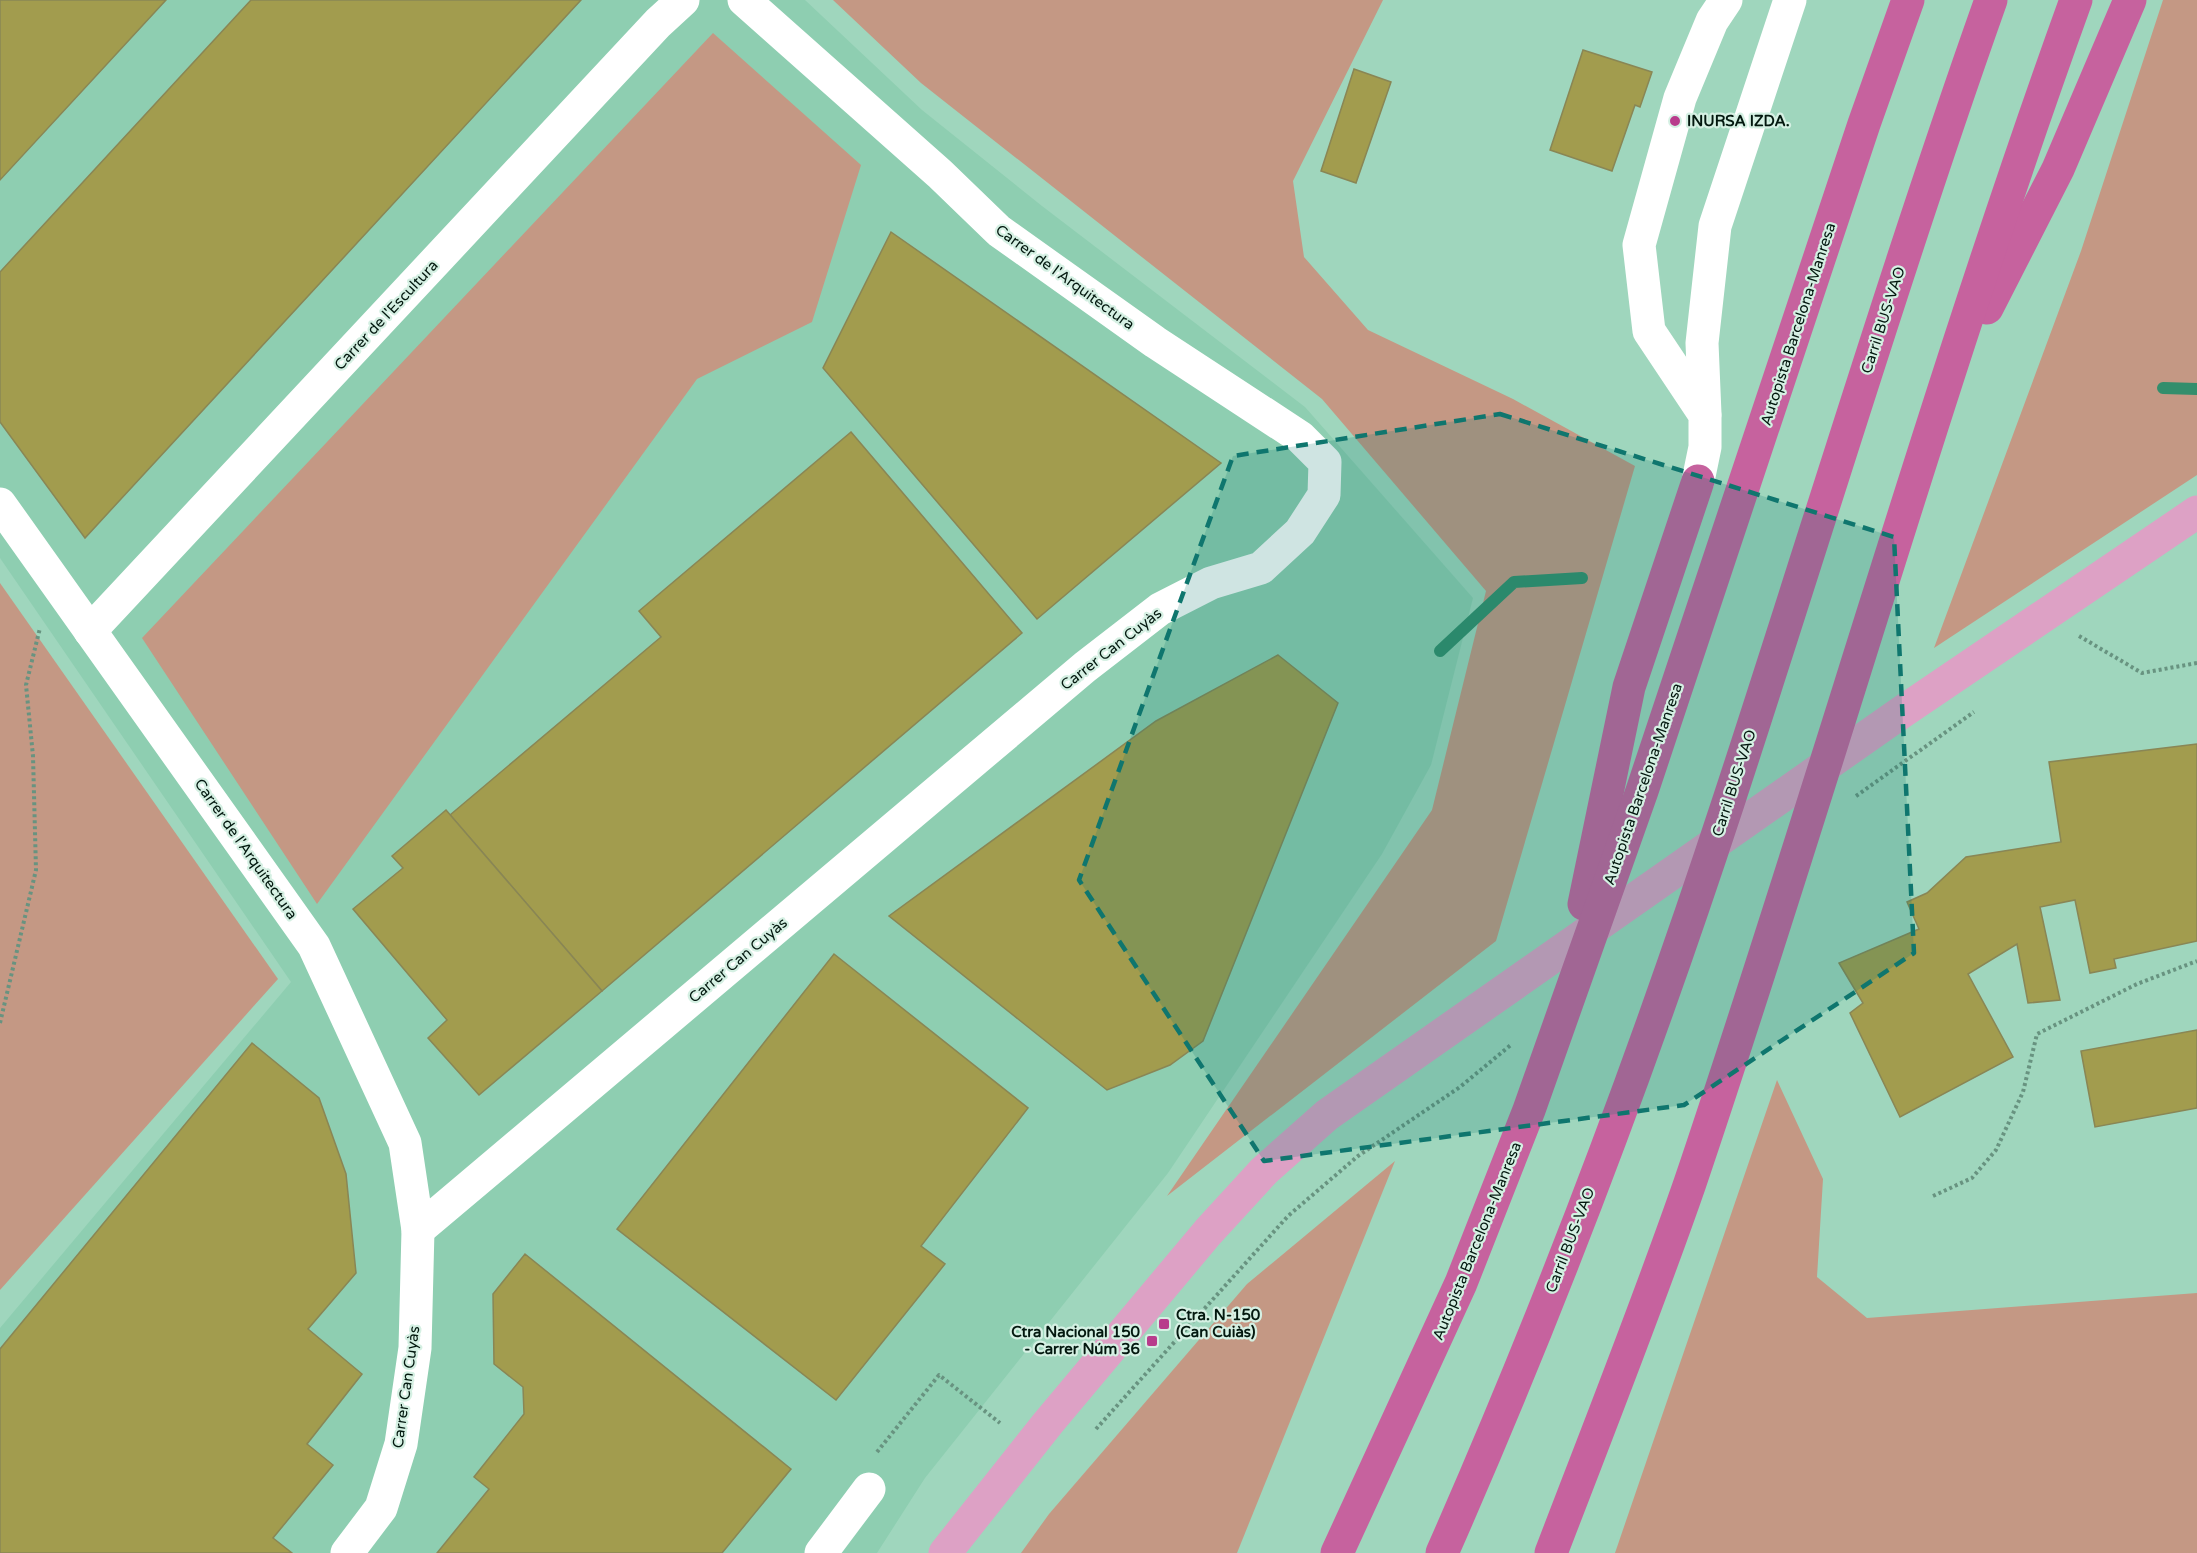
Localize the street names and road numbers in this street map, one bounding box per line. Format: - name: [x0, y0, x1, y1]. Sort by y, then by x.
- street label: Autopista Barcelona-Manresa: [1757, 220, 1839, 428]
- street label: Carrer de l'Arquitectura: [992, 221, 1138, 333]
- street label: Carrer de l'Escultura: [330, 256, 442, 374]
- street label: Carril BUS-VAO: [1857, 264, 1909, 376]
- street label: Carrer Can Cuyàs: [1057, 604, 1165, 694]
- street label: Autopista Barcelona-Manresa: [1600, 681, 1686, 887]
- street label: Carril BUS-VAO: [1708, 727, 1760, 839]
- street label: Carrer de l'Arquitectura: [191, 775, 301, 923]
- street label: Carrer Can Cuyàs: [685, 914, 791, 1006]
- street label: Autopista Barcelona-Manresa: [1429, 1139, 1525, 1343]
- street label: Carril BUS-VAO: [1542, 1185, 1598, 1295]
- street label: Carrer Can Cuyàs: [389, 1325, 423, 1449]

